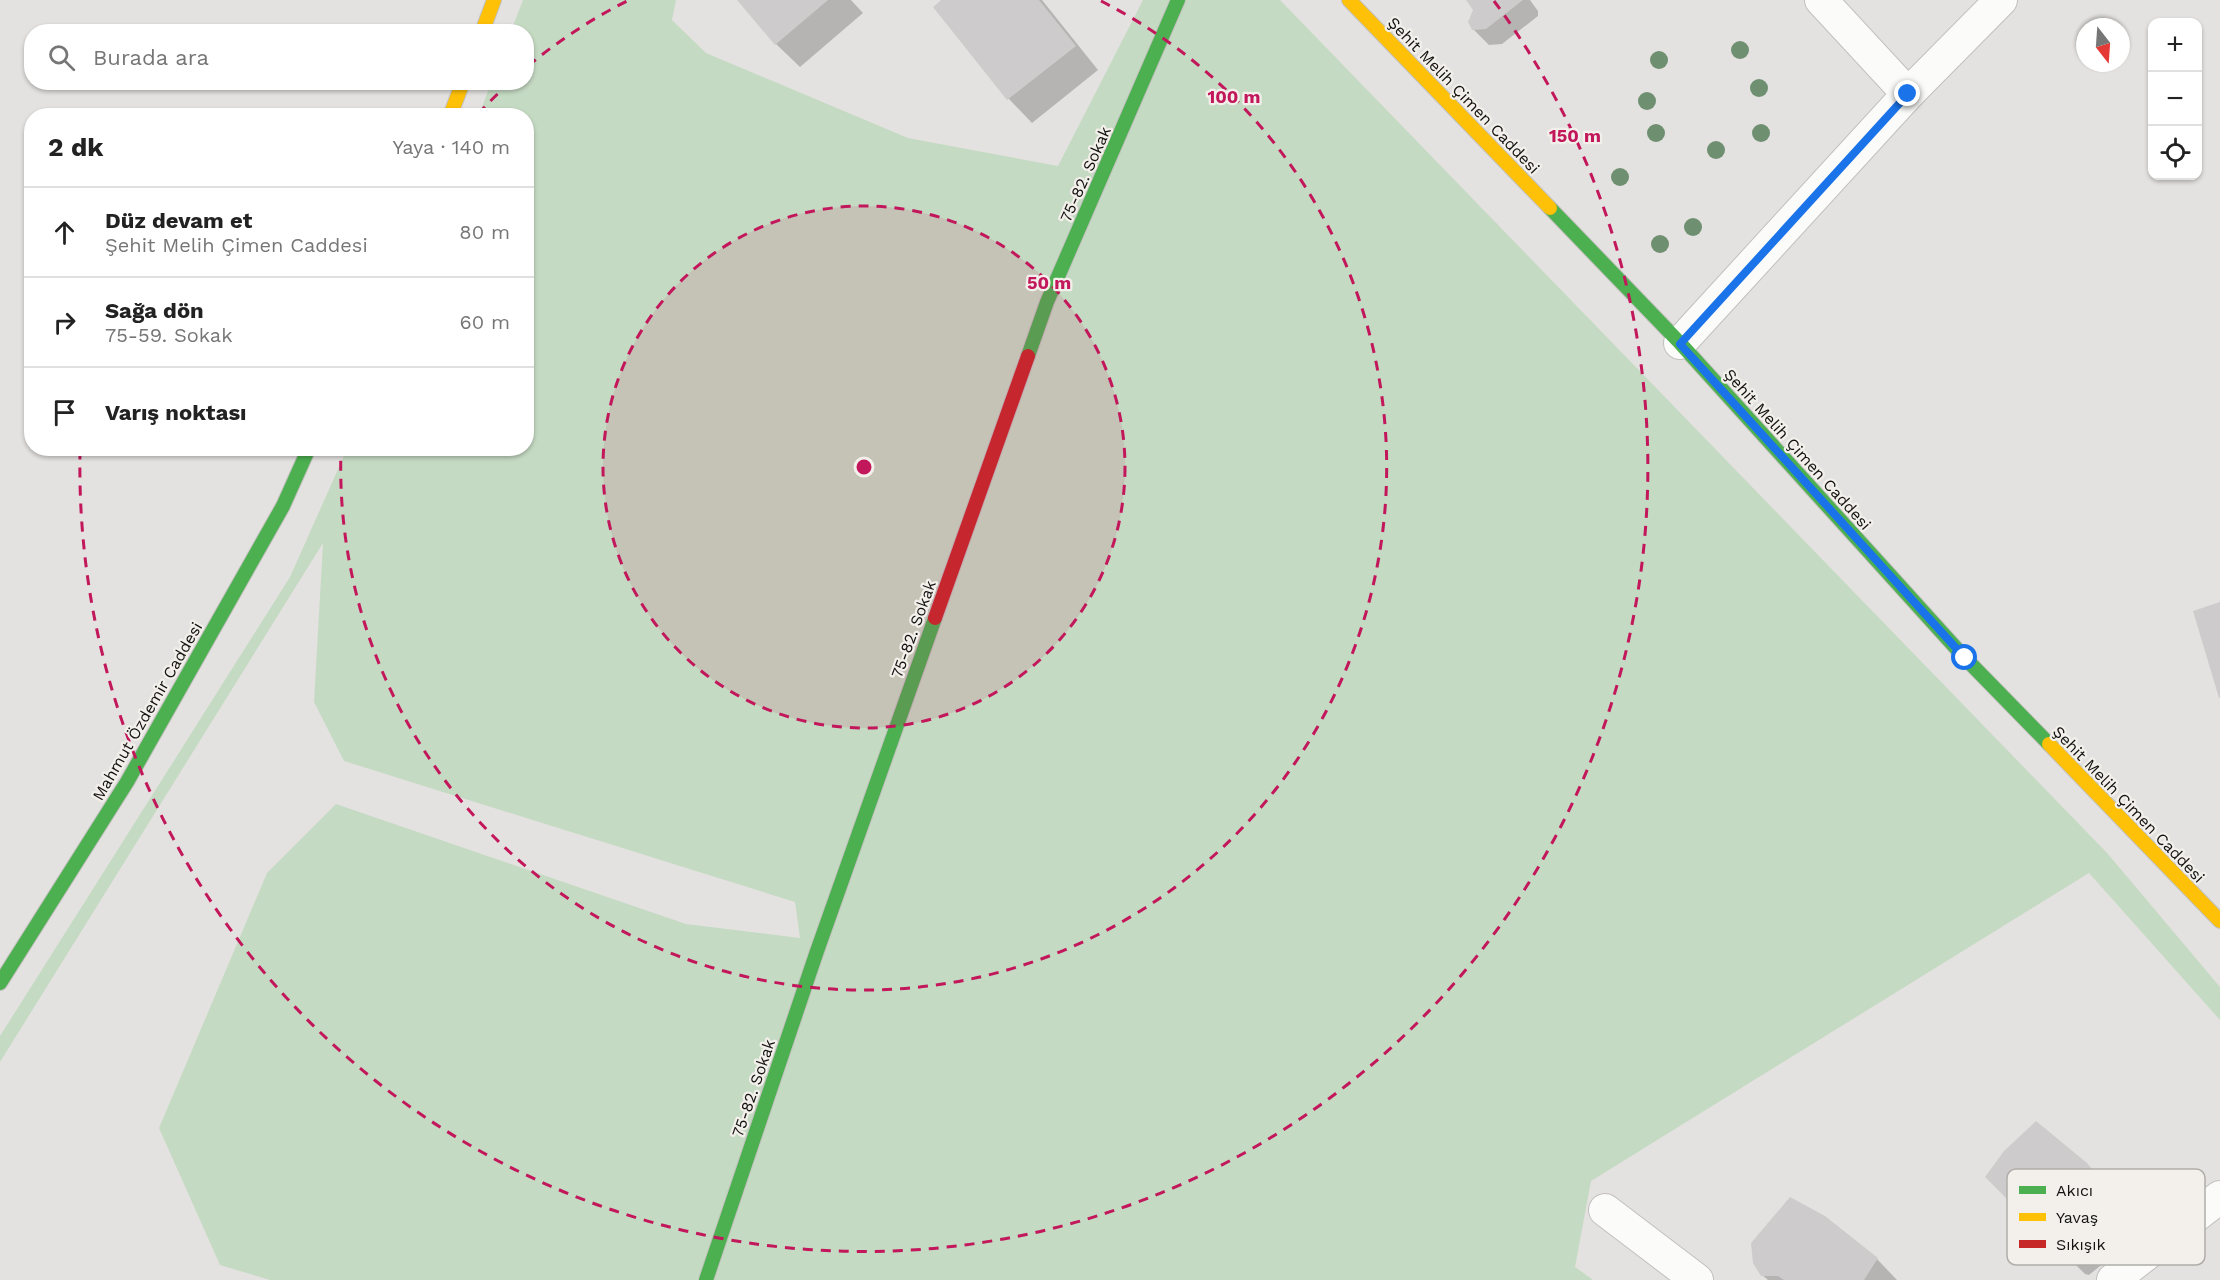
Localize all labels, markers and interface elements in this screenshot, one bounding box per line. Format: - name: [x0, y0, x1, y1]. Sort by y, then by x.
- street label: Şehit Melih Çimen Caddesi: [1384, 13, 1543, 178]
- north arrow: [2076, 18, 2130, 72]
- map controls: [2148, 18, 2202, 180]
- button: +: [2148, 18, 2202, 72]
- search box: [24, 24, 534, 90]
- icon: search: [45, 41, 78, 74]
- text: Burada ara: [93, 45, 209, 70]
- button: −: [2148, 72, 2202, 126]
- route end: [1894, 80, 1920, 106]
- text: 100 m: [1207, 86, 1261, 107]
- street label: 75-82. Sokak: [1056, 124, 1115, 225]
- text: 150 m: [1549, 125, 1601, 146]
- button: locate: [2148, 126, 2202, 180]
- text: 2 dk: [48, 132, 103, 162]
- text: Yaya · 140 m: [393, 135, 510, 159]
- text: Düz devam et: [105, 208, 252, 233]
- icon: ahead: [48, 216, 81, 249]
- text: 80 m: [459, 220, 510, 244]
- text: Şehit Melih Çimen Caddesi: [105, 233, 368, 257]
- text: 50 m: [1027, 272, 1071, 293]
- text: Sağa dön: [105, 298, 204, 323]
- icon: right: [48, 306, 81, 339]
- text: 60 m: [460, 310, 510, 334]
- text: 75-59. Sokak: [105, 323, 233, 347]
- street label: Şehit Melih Çimen Caddesi: [1720, 365, 1875, 534]
- icon: arrive: [48, 396, 81, 429]
- text: Varış noktası: [105, 400, 247, 425]
- centre of rings: [854, 457, 874, 477]
- street label: 75-82. Sokak: [887, 578, 940, 680]
- street label: Mahmut Özdemir Caddesi: [89, 619, 206, 804]
- route start: [1951, 644, 1977, 670]
- street label: Şehit Melih Çimen Caddesi: [2049, 722, 2208, 887]
- street label: 75-82. Sokak: [728, 1037, 779, 1140]
- legend: [2007, 1169, 2205, 1265]
- text: Akıcı: [2056, 1181, 2093, 1200]
- text: Yavaş: [2056, 1208, 2098, 1227]
- text: Sıkışık: [2056, 1235, 2106, 1254]

